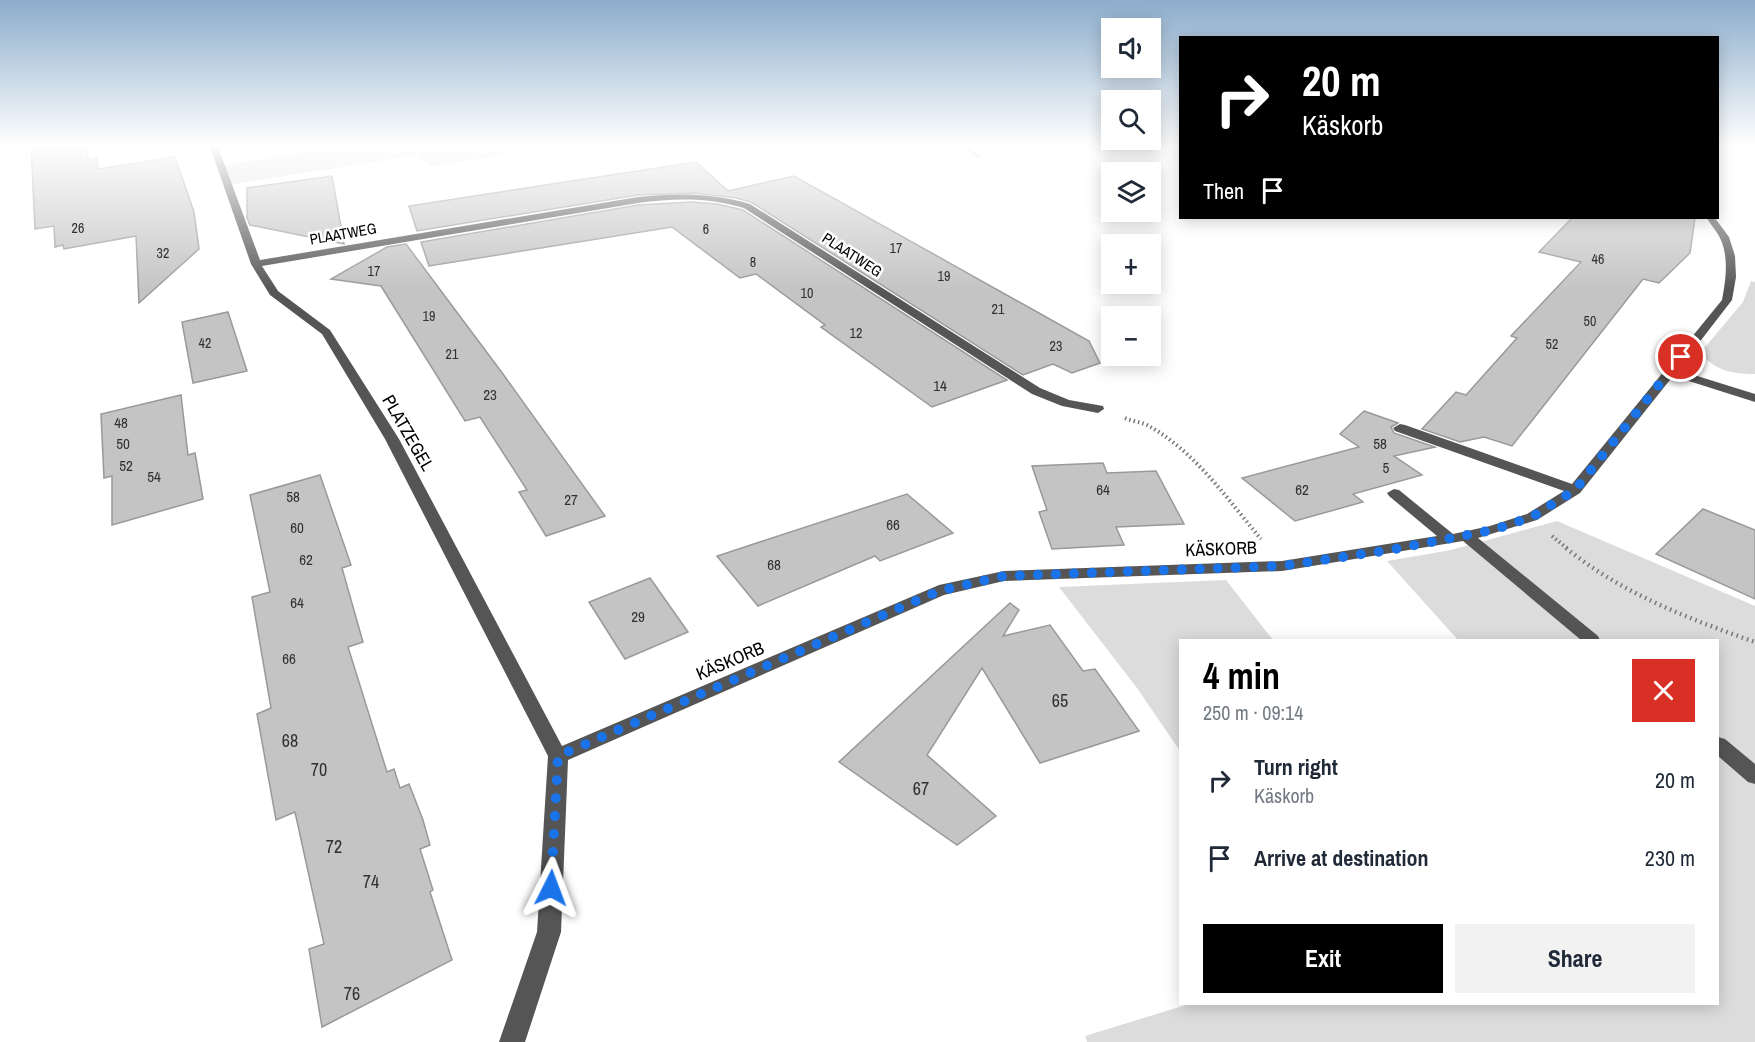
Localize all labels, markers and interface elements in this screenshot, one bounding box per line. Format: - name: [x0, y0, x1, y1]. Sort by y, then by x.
- map controls: [1101, 18, 1161, 366]
- button: sound: [1101, 18, 1161, 78]
- text: 20 m: [1302, 53, 1381, 109]
- icon: right: [1203, 60, 1281, 138]
- button: search: [1101, 90, 1161, 150]
- text: Käskorb: [1302, 107, 1383, 143]
- button: layers: [1101, 162, 1161, 222]
- icon: arrive: [1256, 174, 1289, 207]
- text: Then: [1203, 176, 1244, 206]
- street label: PLAATWEG: [308, 217, 378, 250]
- house number: 26: [72, 219, 84, 237]
- house number: 6: [703, 220, 709, 238]
- street label: PLAATWEG: [818, 227, 886, 282]
- button: +: [1101, 234, 1161, 294]
- house number: 17: [890, 239, 902, 257]
- house number: 32: [157, 244, 169, 262]
- house number: 46: [1592, 250, 1604, 268]
- house number: 8: [750, 253, 756, 271]
- house number: 17: [368, 262, 380, 280]
- house number: 19: [938, 267, 950, 285]
- house number: 10: [801, 284, 813, 302]
- house number: 21: [992, 300, 1005, 318]
- button: −: [1101, 306, 1161, 366]
- house number: 19: [423, 307, 435, 325]
- house number: 50: [1584, 312, 1596, 330]
- house number: 12: [850, 324, 862, 342]
- pin: [1655, 331, 1706, 382]
- house number: 42: [199, 334, 211, 352]
- house number: 52: [1546, 335, 1558, 353]
- house number: 23: [1050, 337, 1062, 355]
- icon: arrive: [1664, 340, 1697, 373]
- house number: 21: [446, 345, 459, 363]
- house number: 14: [933, 375, 947, 396]
- house number: 23: [483, 384, 497, 405]
- street label: PLATZEGEL: [377, 390, 440, 475]
- house number: 48: [114, 412, 128, 433]
- house number: 50: [116, 433, 130, 454]
- house number: 58: [1373, 433, 1387, 454]
- house number: 52: [119, 455, 133, 476]
- house number: 5: [1383, 457, 1390, 478]
- house number: 54: [147, 466, 161, 487]
- house number: 64: [1096, 479, 1110, 500]
- house number: 62: [1295, 479, 1309, 500]
- house number: 58: [286, 486, 300, 507]
- house number: 27: [564, 489, 578, 510]
- house number: 66: [886, 514, 900, 535]
- house number: 60: [290, 517, 304, 538]
- street label: KÄSKORB: [1185, 535, 1257, 562]
- house number: 62: [299, 549, 313, 570]
- house number: 68: [767, 554, 781, 575]
- house number: 64: [290, 592, 304, 613]
- house number: 29: [631, 606, 645, 627]
- street label: KÄSKORB: [692, 635, 768, 686]
- house number: 66: [282, 648, 296, 669]
- text: 4 min: [1203, 652, 1280, 700]
- button: close: [1632, 659, 1695, 722]
- house number: 65: [1052, 688, 1068, 713]
- text: 250 m · 09:14: [1203, 699, 1303, 726]
- house number: 68: [282, 728, 298, 753]
- text: Turn right: [1254, 752, 1338, 782]
- house number: 70: [311, 757, 327, 782]
- icon: right: [1203, 764, 1236, 797]
- text: 20 m: [1655, 765, 1695, 795]
- house number: 67: [913, 776, 929, 801]
- text: Käskorb: [1254, 782, 1314, 809]
- house number: 72: [326, 834, 342, 859]
- icon: arrive: [1203, 842, 1236, 875]
- text: Arrive at destination: [1254, 843, 1428, 873]
- text: 230 m: [1645, 843, 1695, 873]
- position arrow: [519, 856, 583, 920]
- house number: 74: [363, 869, 379, 894]
- button: Exit: [1203, 924, 1443, 993]
- button: Share: [1455, 924, 1695, 993]
- house number: 76: [344, 981, 360, 1006]

